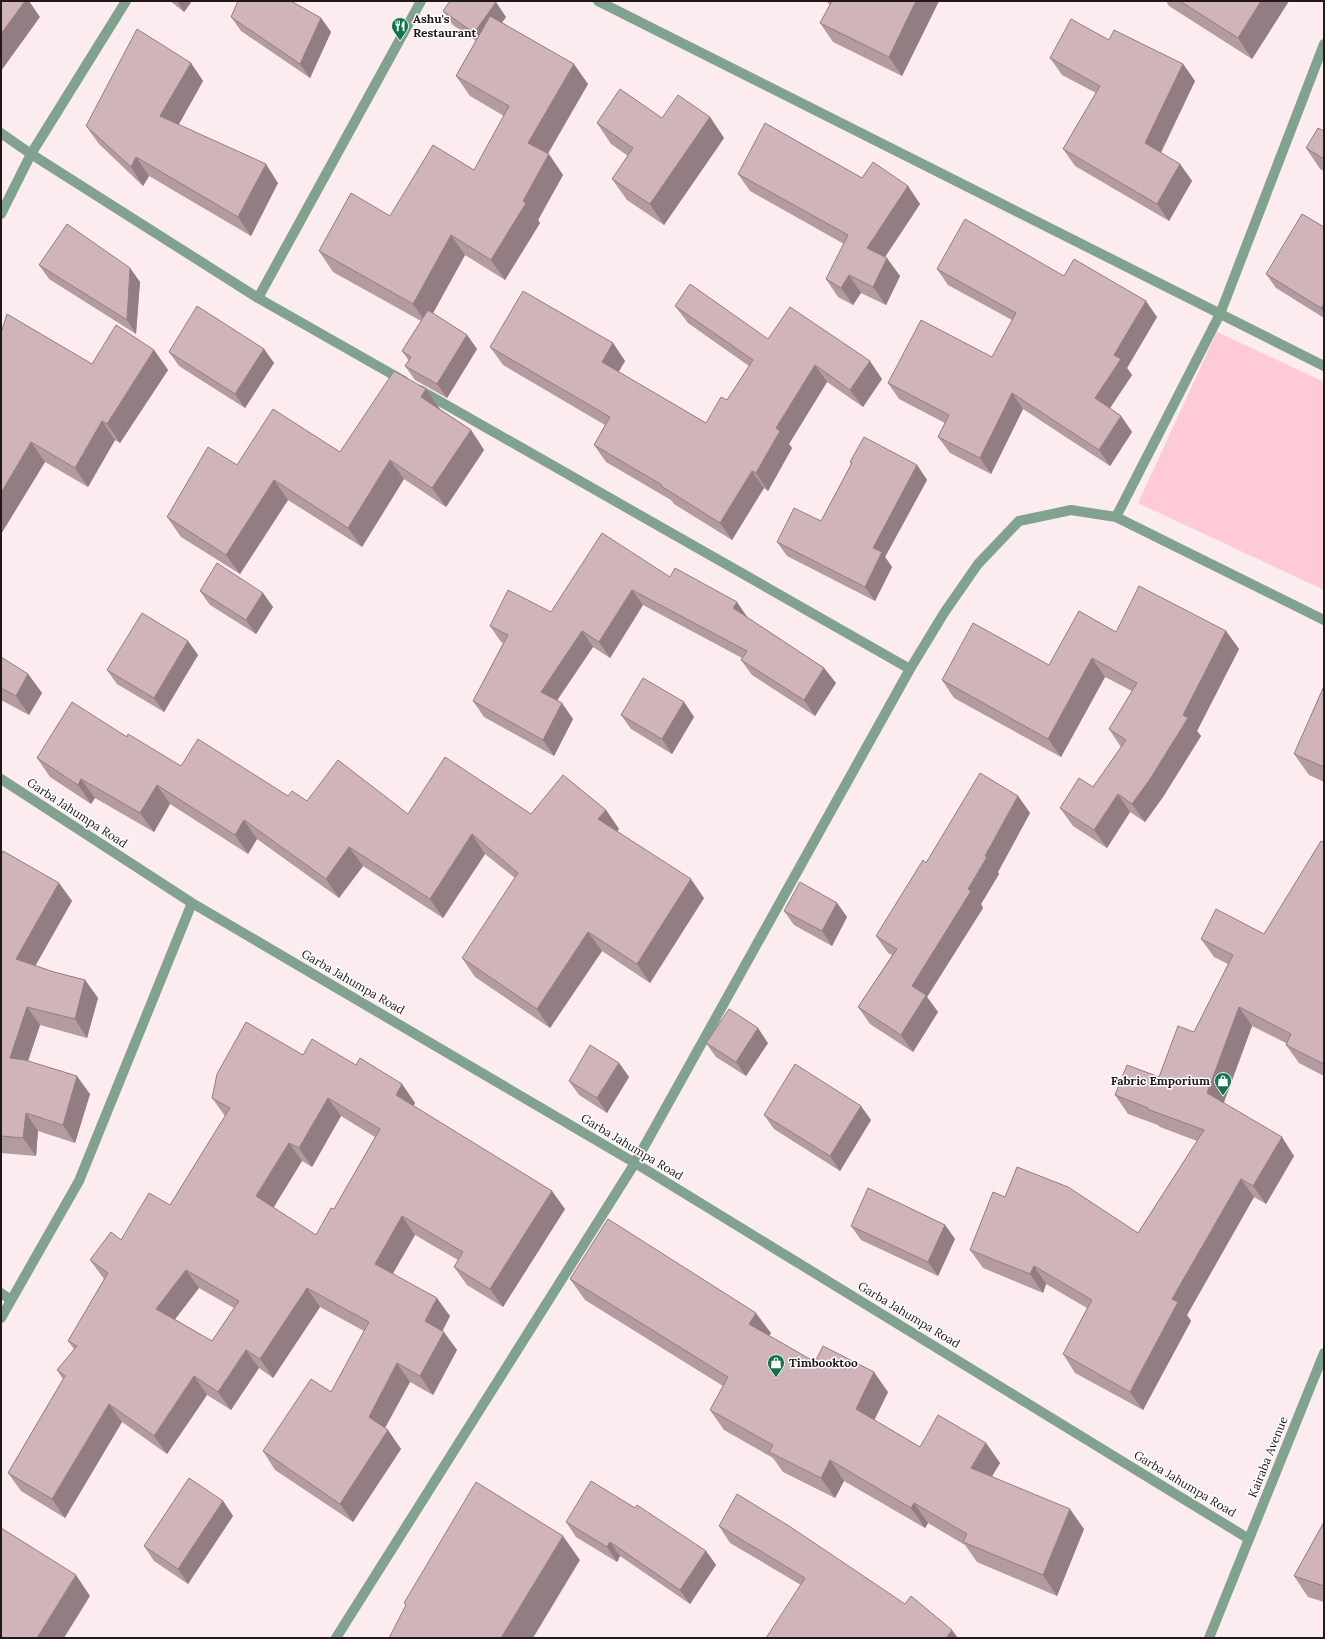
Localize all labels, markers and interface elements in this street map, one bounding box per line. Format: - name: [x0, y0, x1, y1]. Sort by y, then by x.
- place label: Ashu's Restaurant: [413, 11, 478, 40]
- restaurant icon: Ashu's Restaurant: [390, 16, 410, 41]
- street label: Garba Jahumpa Road: [24, 775, 130, 851]
- street label: Garba Jahumpa Road: [299, 946, 408, 1017]
- shop icon: Fabric Emporium: [1213, 1071, 1233, 1096]
- place label: Fabric Emporium: [1111, 1073, 1210, 1088]
- street label: Garba Jahumpa Road: [578, 1110, 686, 1183]
- street label: Garba Jahumpa Road: [855, 1278, 963, 1351]
- shop icon: Timbooktoo: [766, 1353, 786, 1378]
- place label: Timbooktoo: [789, 1355, 858, 1370]
- street label: Kairaba Avenue: [1244, 1414, 1291, 1500]
- street label: Garba Jahumpa Road: [1131, 1447, 1239, 1520]

